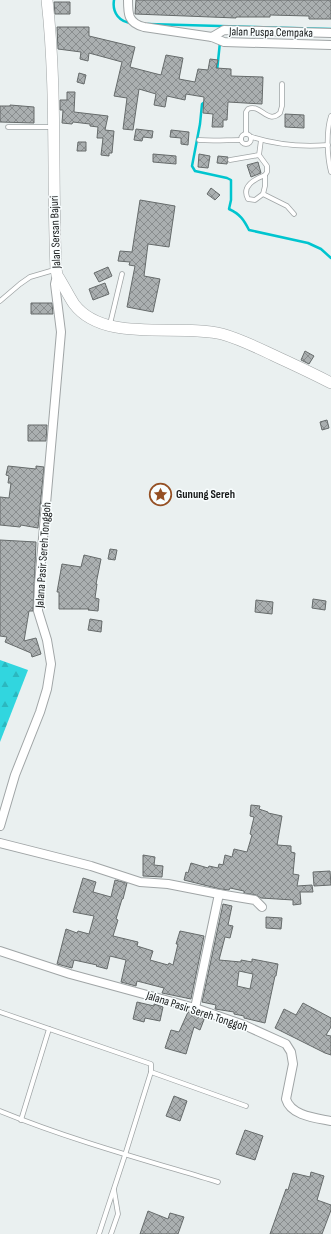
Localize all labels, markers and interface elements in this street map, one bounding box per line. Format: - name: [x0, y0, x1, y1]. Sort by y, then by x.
- street label: Jalan Puspa Cempaka: [228, 24, 313, 41]
- street label: Jalan Sersan Bajuri: [47, 195, 64, 270]
- place icon: Gunung Sereh: [148, 481, 174, 507]
- place label: Gunung Sereh: [176, 487, 235, 502]
- street label: Jalana Pasir Sereh Tonggoh: [32, 502, 55, 609]
- street label: Jalana Pasir Sereh Tonggoh: [143, 988, 250, 1035]

